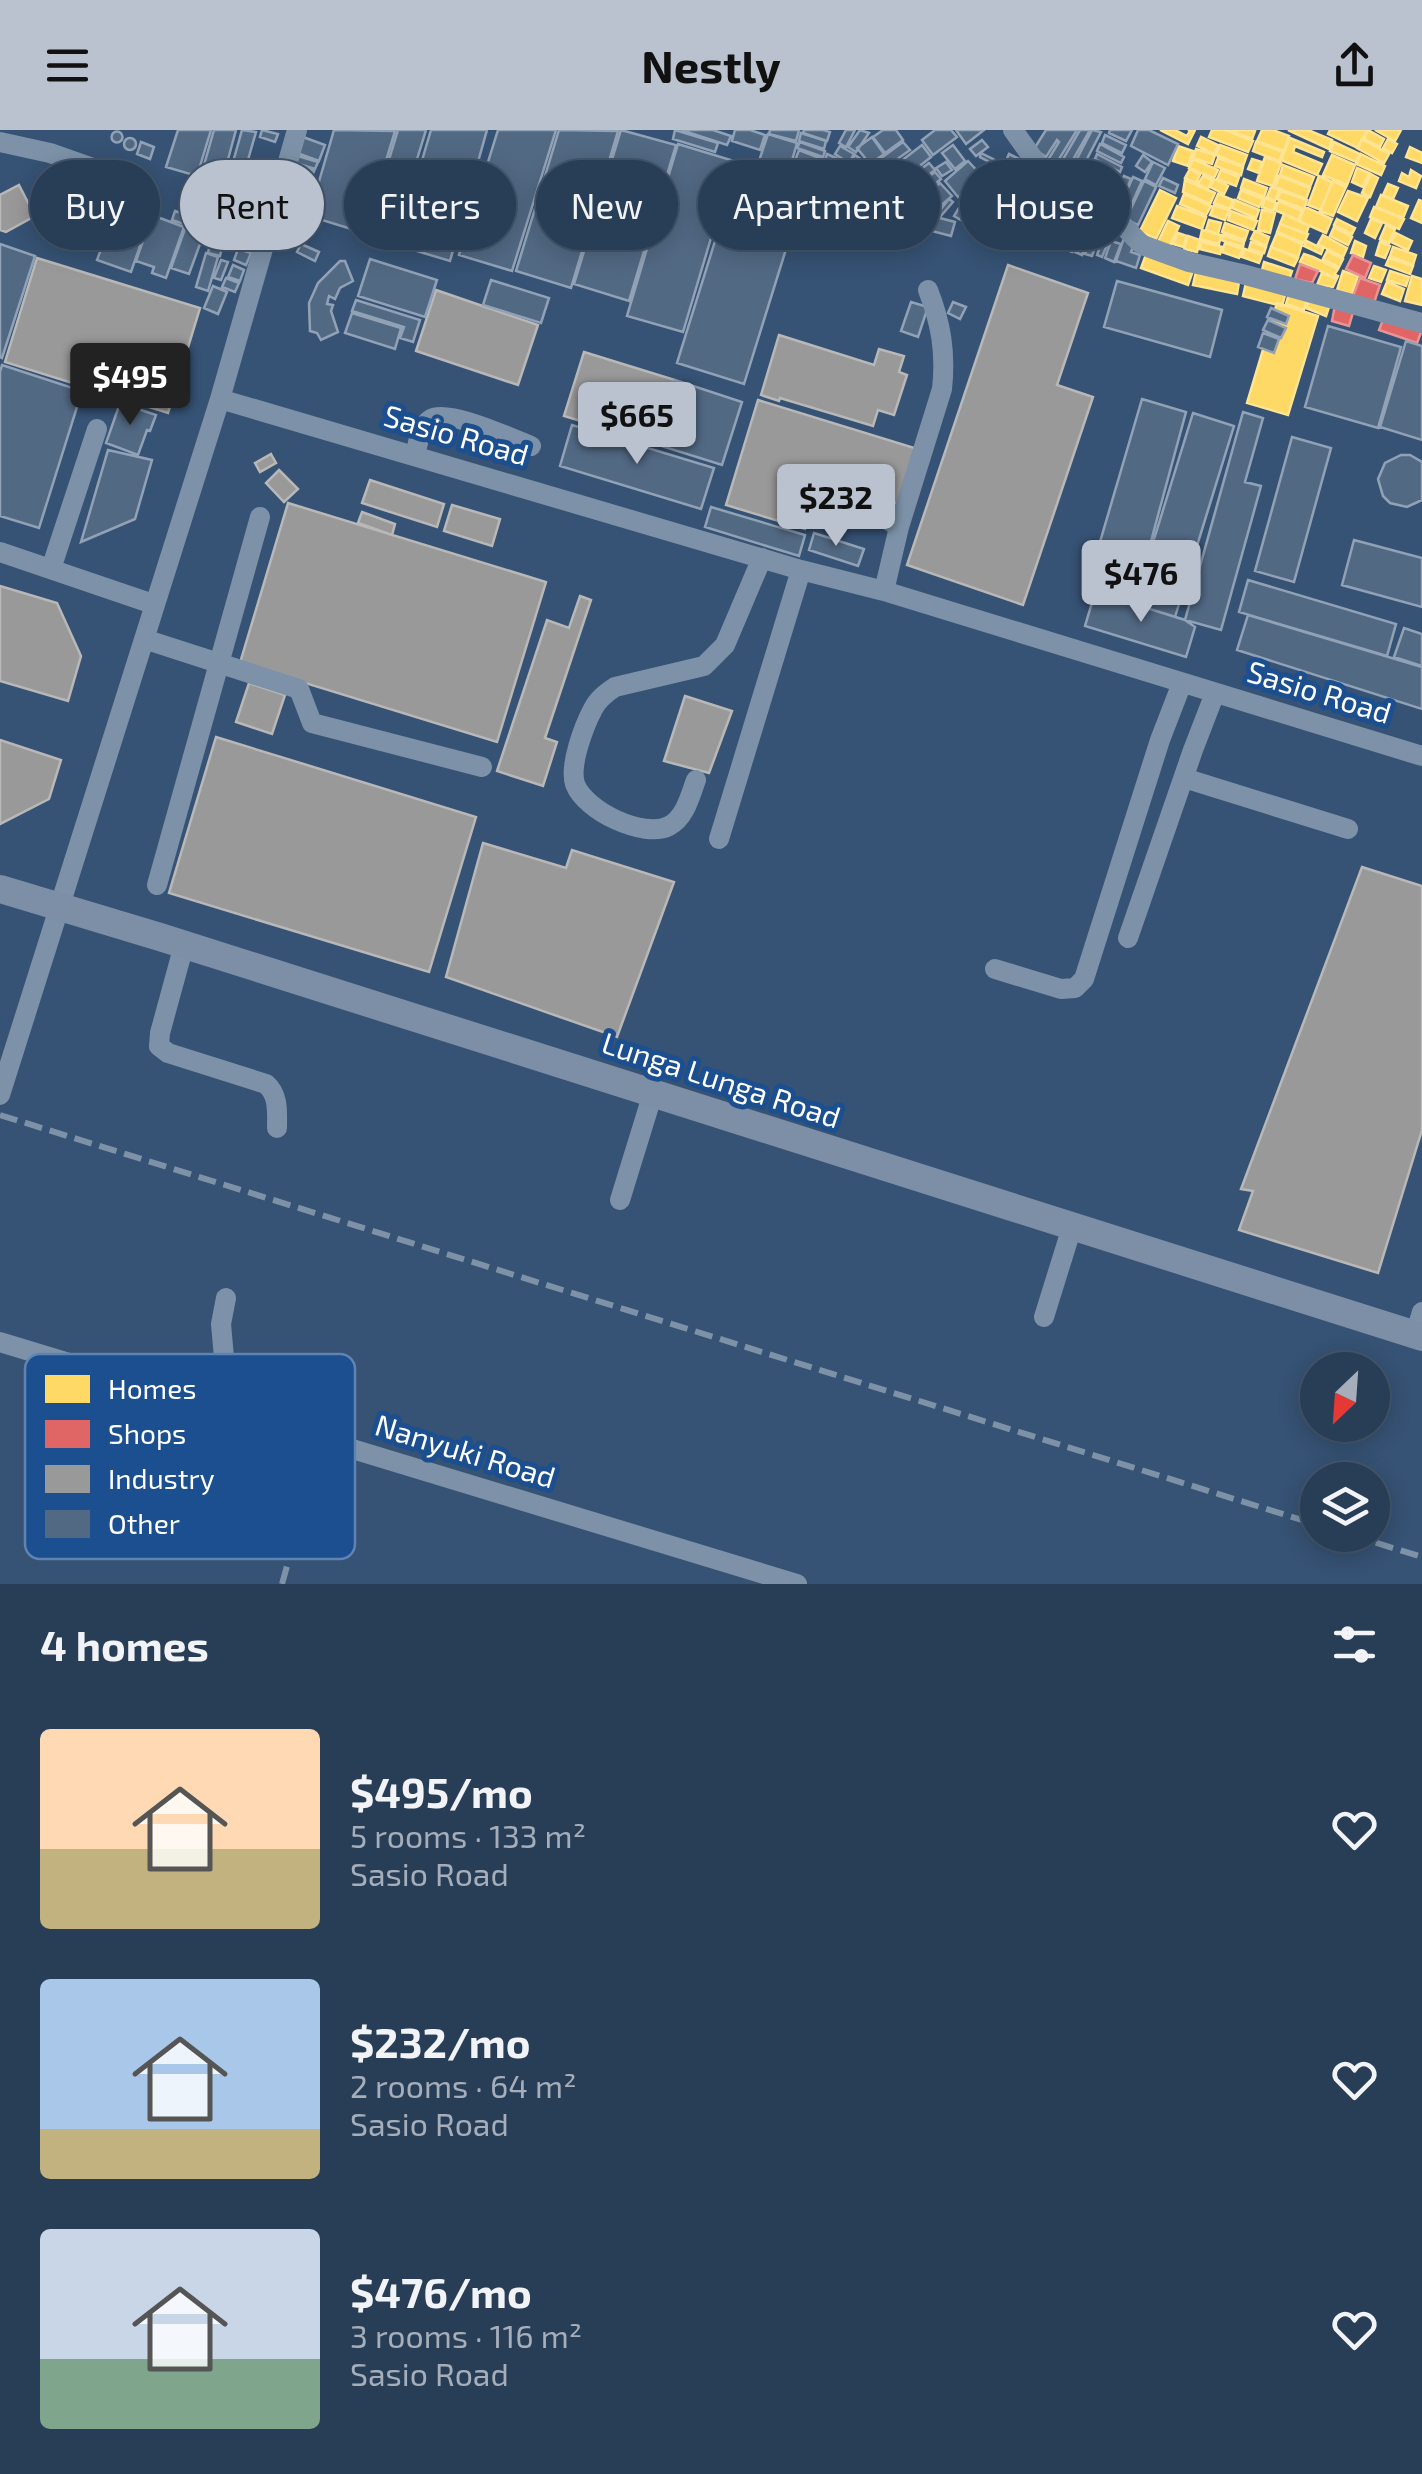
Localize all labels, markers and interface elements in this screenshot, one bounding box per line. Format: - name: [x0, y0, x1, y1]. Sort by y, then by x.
- icon: menu: [40, 38, 95, 93]
- text: Nestly: [641, 38, 781, 92]
- icon: share: [1327, 38, 1382, 93]
- chip: Buy: [30, 160, 160, 250]
- chip: Rent: [180, 160, 324, 250]
- chip: Filters: [344, 160, 516, 250]
- chip: New: [536, 160, 678, 250]
- chip: Apartment: [698, 160, 940, 250]
- chip: House: [960, 160, 1130, 250]
- pin: $495: [71, 343, 189, 428]
- text: $495: [92, 356, 168, 394]
- pin: $665: [578, 382, 696, 467]
- text: $665: [600, 395, 674, 433]
- street label: Sasio Road: [380, 396, 533, 472]
- pin: $232: [777, 464, 895, 549]
- text: $232: [799, 477, 873, 515]
- pin: $476: [1082, 540, 1200, 625]
- text: $476: [1104, 553, 1178, 591]
- street label: Sasio Road: [1243, 652, 1396, 730]
- street label: Lunga Lunga Road: [598, 1024, 845, 1135]
- north arrow: [1300, 1352, 1390, 1442]
- map controls: [1300, 1352, 1390, 1552]
- legend: [25, 1354, 355, 1559]
- text: Homes: [108, 1371, 196, 1405]
- street label: Nanyuki Road: [371, 1406, 560, 1495]
- text: Shops: [108, 1416, 186, 1450]
- text: Industry: [108, 1461, 215, 1495]
- button: layers: [1300, 1462, 1390, 1552]
- text: Other: [108, 1506, 180, 1540]
- icon: filters: [1327, 1617, 1382, 1672]
- text: 4 homes: [40, 1619, 209, 1669]
- text: $495/mo: [350, 1766, 533, 1816]
- icon: home: [120, 1769, 240, 1889]
- icon: heart: [1327, 1802, 1382, 1857]
- text: 5 rooms · 133 m²: [350, 1816, 586, 1854]
- text: Sasio Road: [350, 1854, 509, 1892]
- text: $232/mo: [350, 2016, 531, 2066]
- icon: home: [120, 2019, 240, 2139]
- icon: heart: [1327, 2052, 1382, 2107]
- text: 2 rooms · 64 m²: [350, 2066, 576, 2104]
- text: Sasio Road: [350, 2104, 509, 2142]
- text: $476/mo: [350, 2266, 532, 2316]
- icon: home: [120, 2269, 240, 2389]
- icon: heart: [1327, 2302, 1382, 2357]
- text: 3 rooms · 116 m²: [350, 2316, 582, 2354]
- text: Sasio Road: [350, 2354, 509, 2392]

